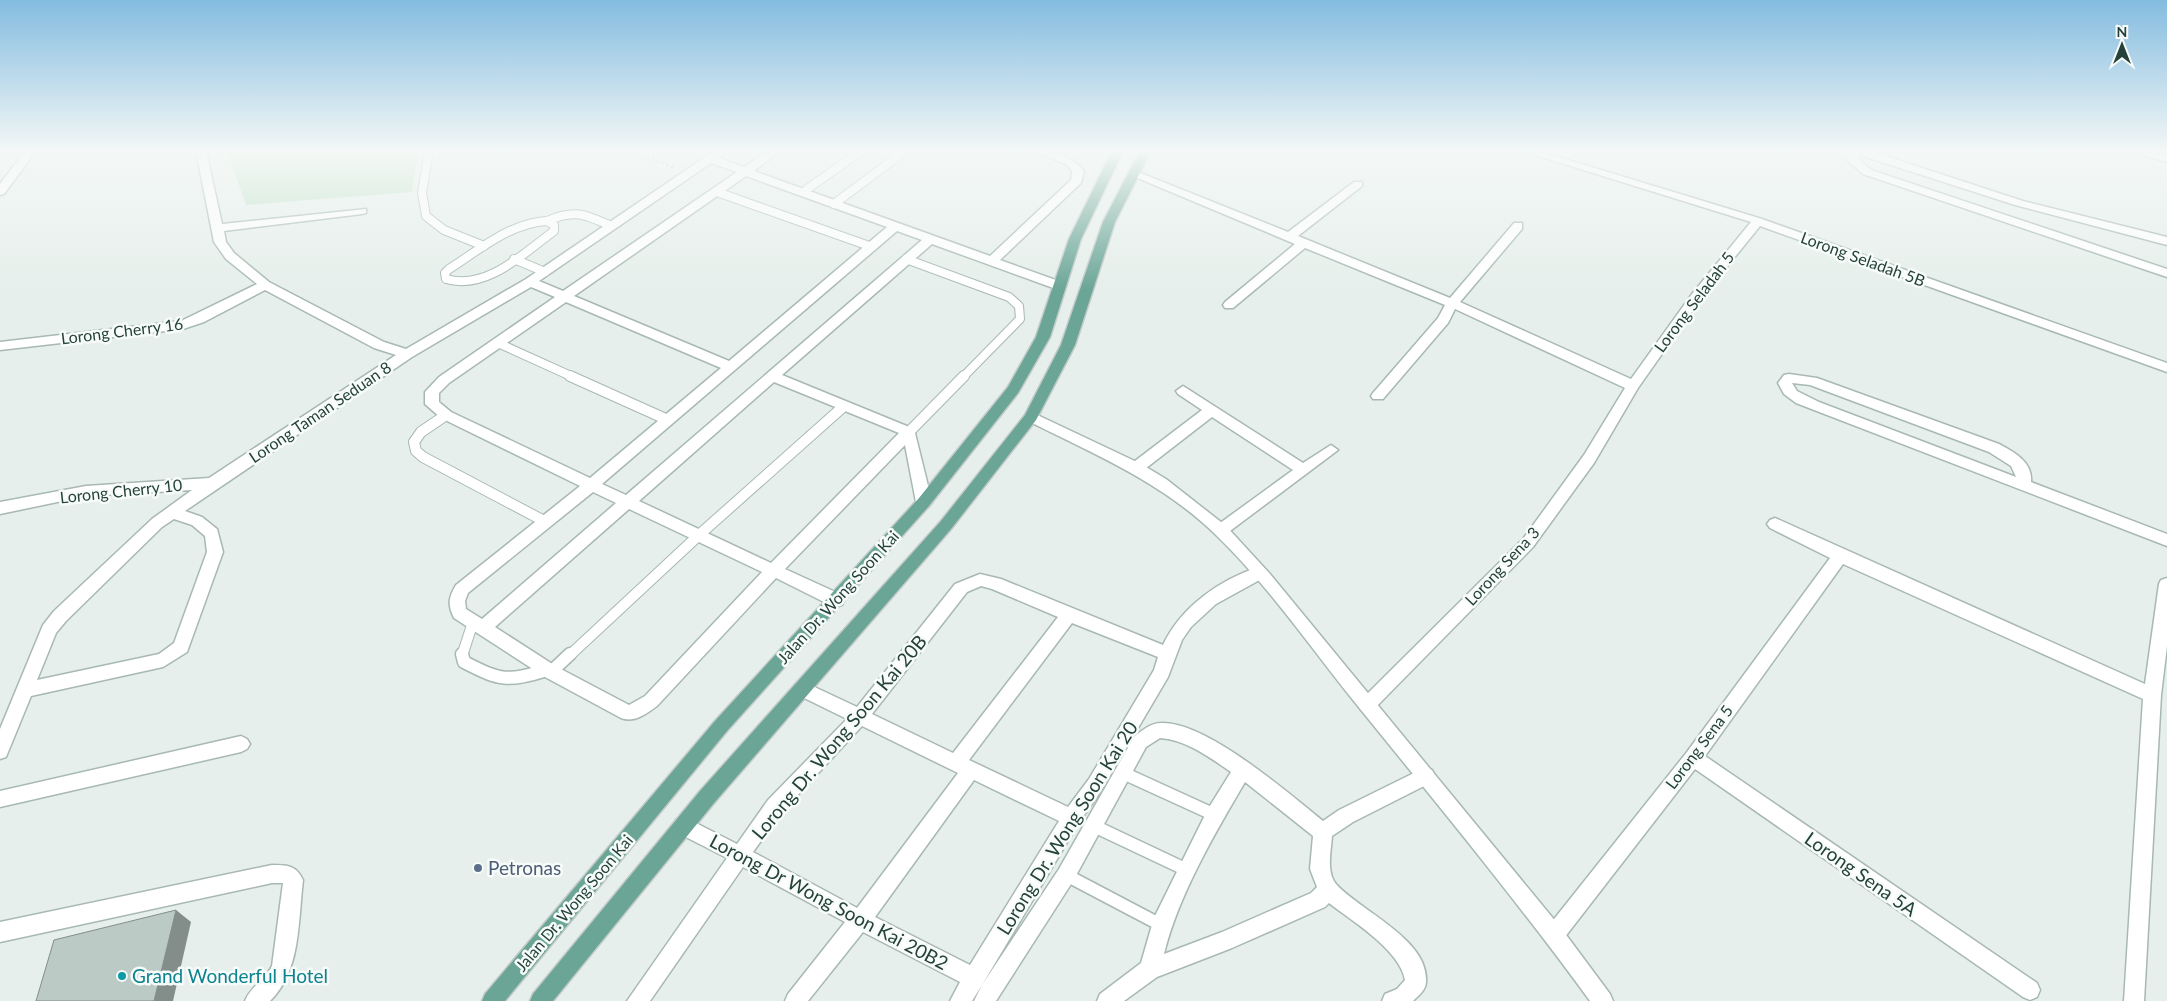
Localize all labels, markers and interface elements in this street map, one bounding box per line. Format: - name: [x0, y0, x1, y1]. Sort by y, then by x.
- north arrow: [2097, 20, 2147, 70]
- text: N: [2117, 23, 2127, 40]
- street label: Lorong Seladah 5B: [1798, 227, 1928, 290]
- street label: Lorong Seladah 5: [1650, 248, 1737, 356]
- street label: Lorong Cherry 16: [60, 314, 184, 347]
- street label: Lorong Taman Seduan 8: [245, 357, 394, 466]
- street label: Lorong Cherry 10: [59, 475, 183, 506]
- street label: Lorong Sena 3: [1461, 523, 1543, 609]
- street label: Jalan Dr. Wong Soon Kai: [773, 526, 902, 667]
- street label: Lorong Dr. Wong Soon Kai 20B: [746, 630, 931, 844]
- street label: Lorong Sena 5: [1661, 701, 1736, 792]
- street label: Lorong Dr. Wong Soon Kai 20: [991, 717, 1142, 939]
- street label: Lorong Sena 5A: [1801, 826, 1922, 921]
- street label: Lorong Dr Wong Soon Kai 20B2: [706, 829, 952, 974]
- street label: Jalan Dr. Wong Soon Kai: [511, 831, 636, 975]
- place label: Petronas: [488, 856, 561, 879]
- marker: Petronas: [472, 862, 484, 874]
- place label: Grand Wonderful Hotel: [132, 964, 328, 987]
- marker: Grand Wonderful Hotel: [116, 970, 128, 982]

